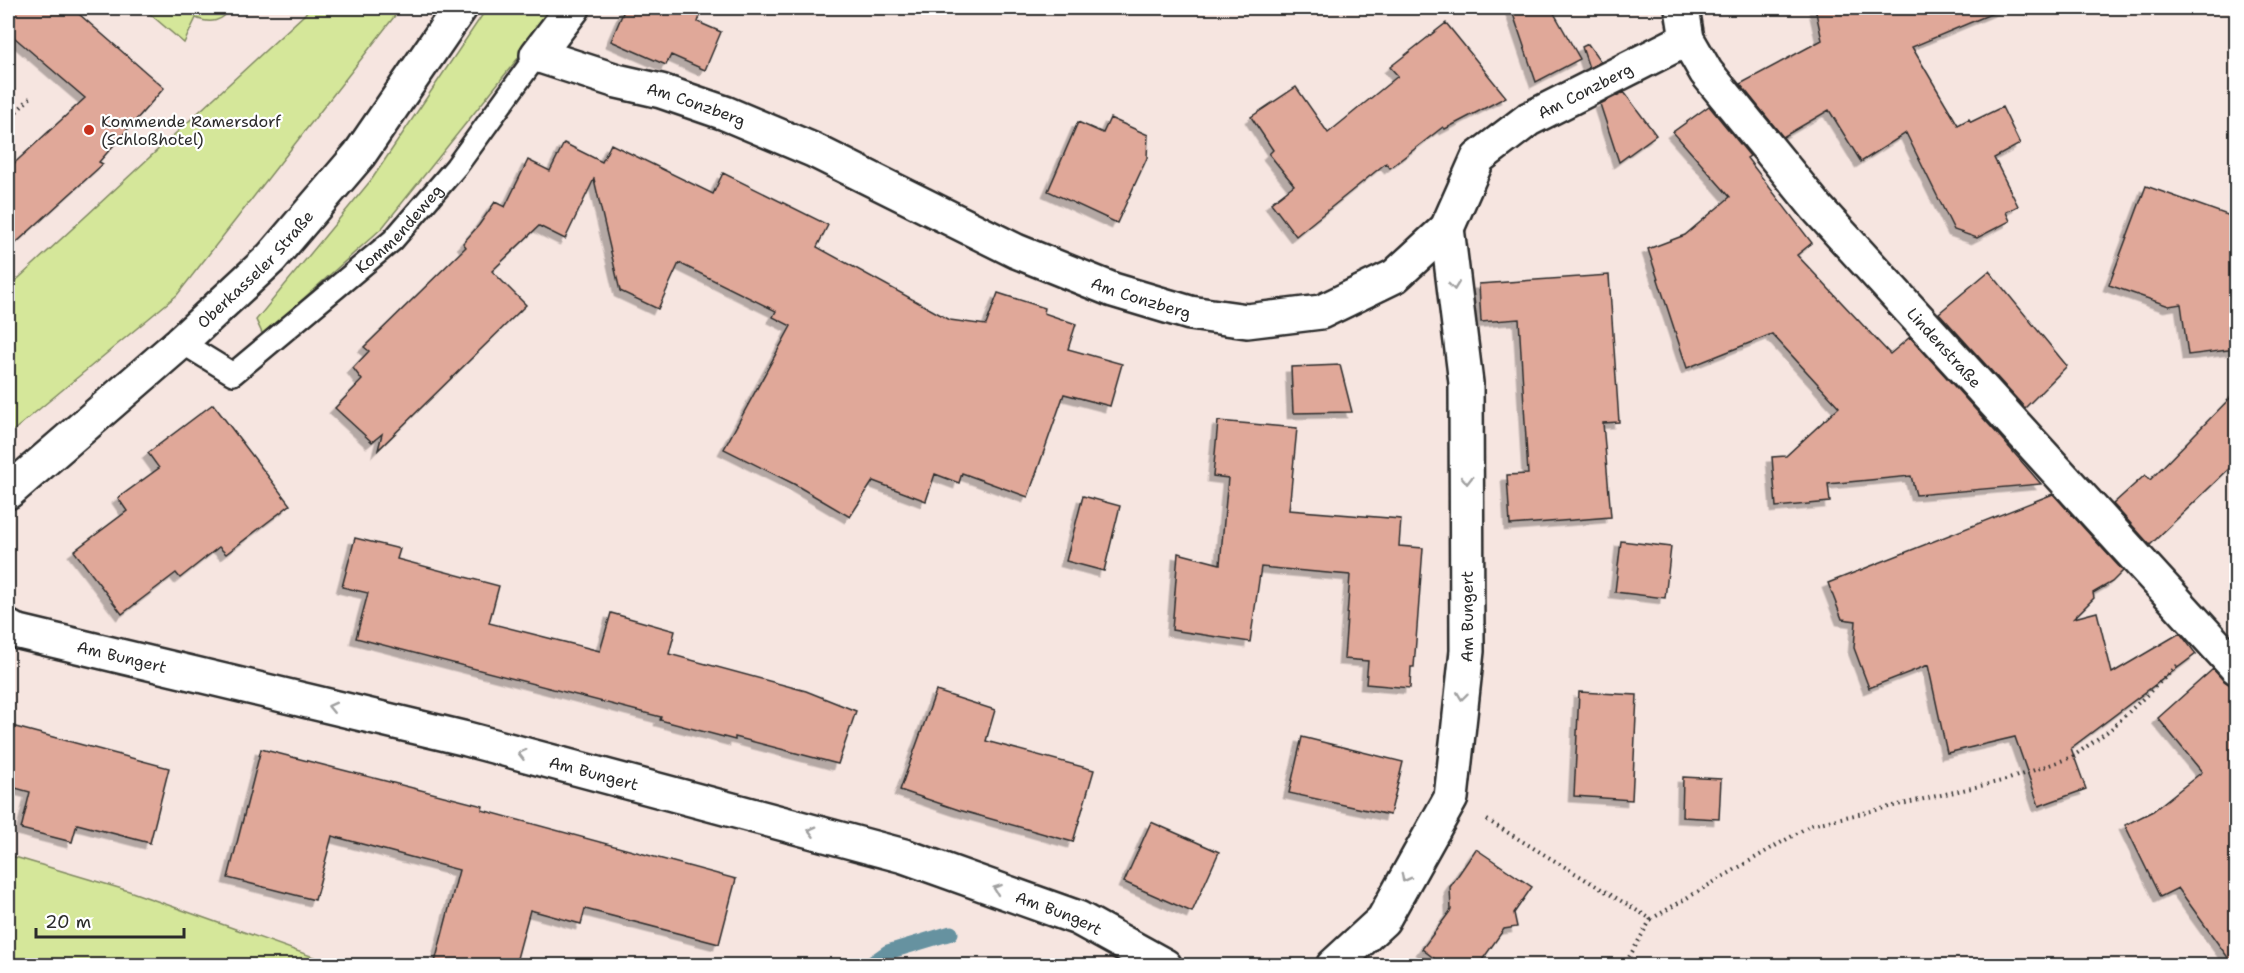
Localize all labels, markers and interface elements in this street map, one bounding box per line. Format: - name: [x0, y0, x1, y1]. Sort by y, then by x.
- street label: Am Conzberg: [1534, 58, 1636, 124]
- street label: Am Conzberg: [645, 78, 749, 132]
- place label: Kommende Ramersdorf (Schloßhotel): [101, 111, 282, 150]
- marker: Kommende Ramersdorf (Schloßhotel): [82, 123, 96, 137]
- street label: Kommendeweg: [351, 180, 448, 278]
- street label: Oberkasseler Straße: [193, 206, 318, 333]
- street label: Am Conzberg: [1088, 272, 1194, 324]
- one-way arrow: [1447, 281, 1460, 290]
- street label: Lindenstraße: [1902, 303, 1986, 392]
- one-way arrow: [1461, 475, 1473, 484]
- street label: Am Bungert: [1456, 571, 1478, 663]
- street label: Am Bungert: [75, 636, 169, 678]
- one-way arrow: [1457, 691, 1469, 700]
- one-way arrow: [328, 702, 338, 715]
- one-way arrow: [517, 748, 527, 761]
- street label: Am Bungert: [547, 751, 641, 795]
- one-way arrow: [807, 826, 817, 838]
- one-way arrow: [1401, 872, 1412, 882]
- one-way arrow: [993, 884, 1003, 897]
- street label: Am Bungert: [1012, 887, 1105, 940]
- scale bar: [36, 901, 184, 939]
- text: 20 m: [45, 910, 91, 934]

